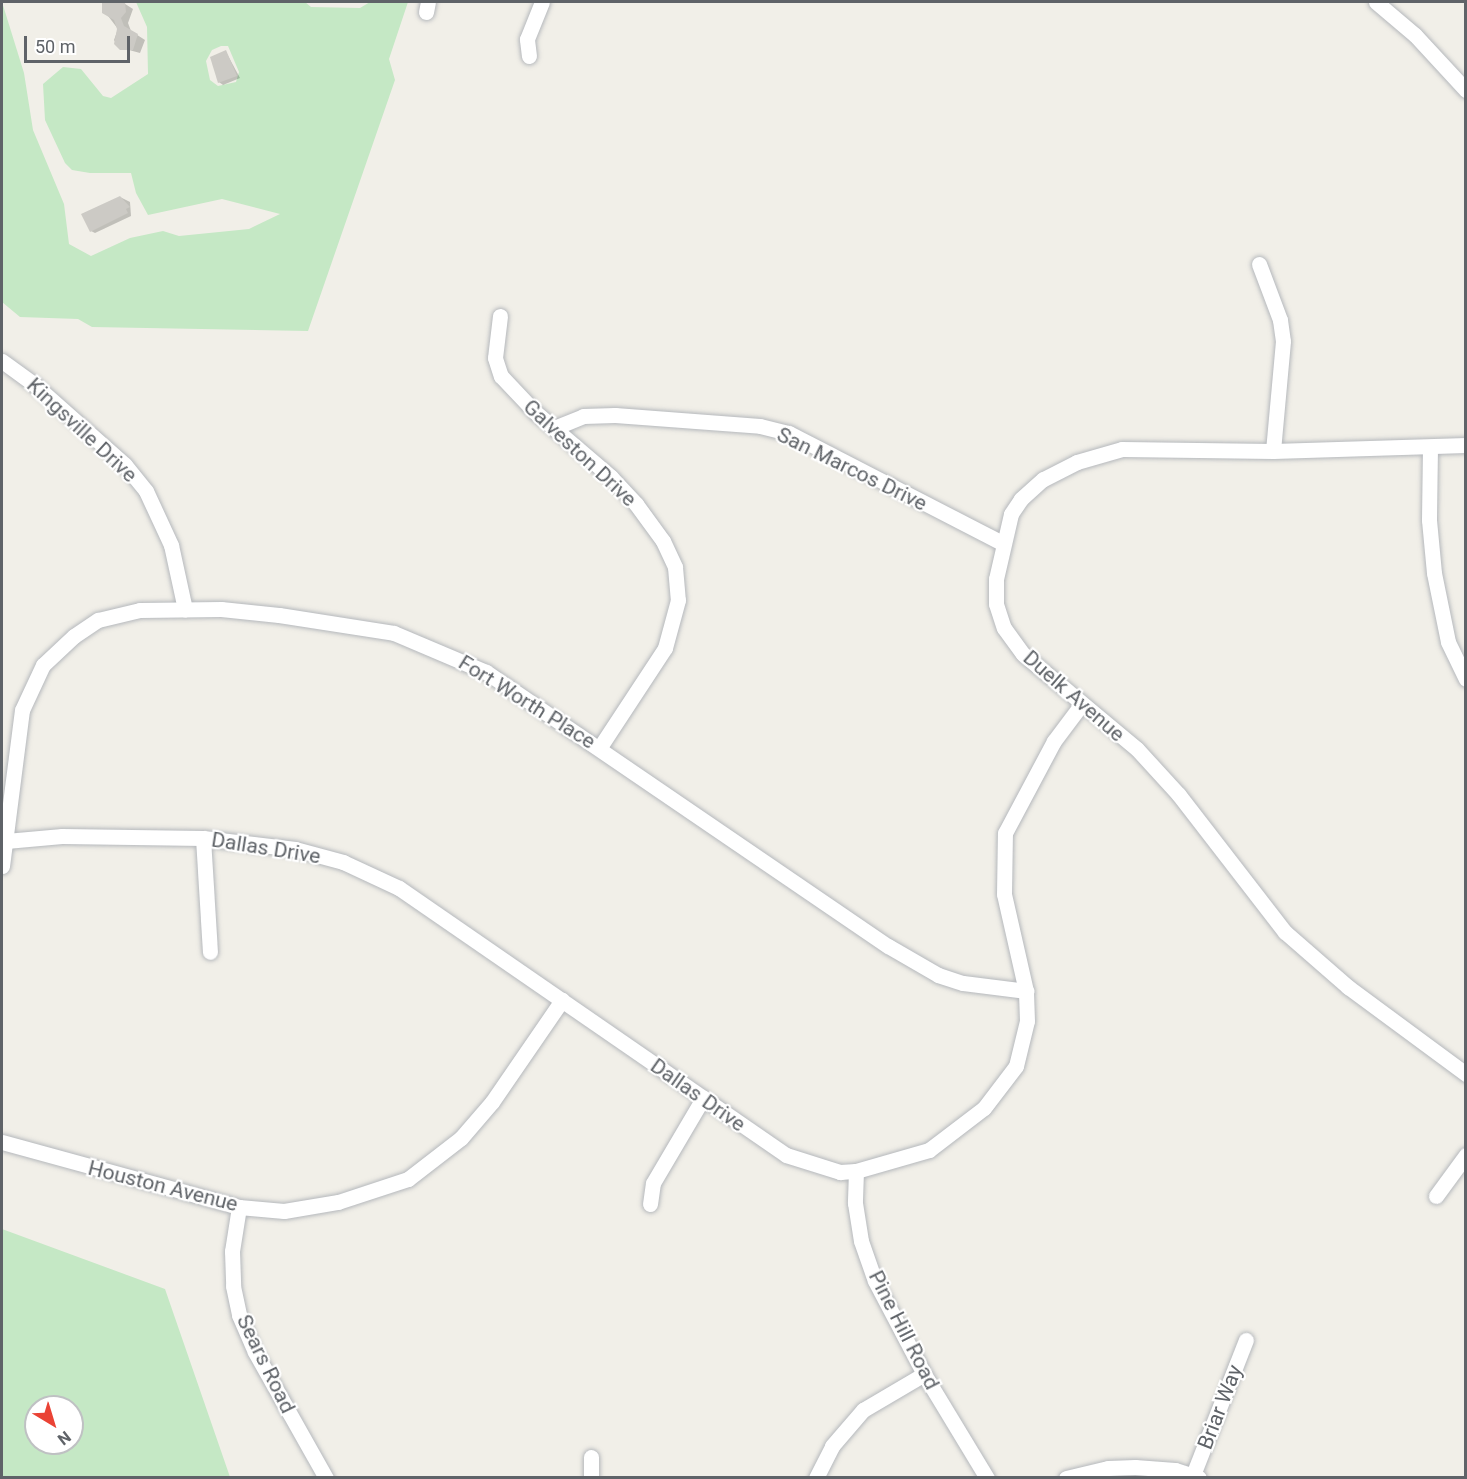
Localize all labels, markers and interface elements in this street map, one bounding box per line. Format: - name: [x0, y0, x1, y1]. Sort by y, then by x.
- scale bar: [27, 24, 134, 62]
- text: 50 m: [35, 36, 75, 57]
- street label: Kingsville Drive: [22, 373, 142, 487]
- street label: Galveston Drive: [518, 394, 642, 512]
- street label: San Marcos Drive: [773, 422, 931, 516]
- street label: Duelk Avenue: [1018, 645, 1130, 747]
- street label: Fort Worth Place: [454, 650, 600, 754]
- street label: Dallas Drive: [210, 827, 322, 869]
- street label: Dallas Drive: [646, 1053, 750, 1137]
- street label: Houston Avenue: [85, 1155, 241, 1217]
- street label: Pine Hill Road: [863, 1266, 945, 1394]
- street label: Sears Road: [231, 1311, 301, 1417]
- street label: Briar Way: [1192, 1361, 1248, 1453]
- north arrow: [24, 1395, 84, 1455]
- text: N: [54, 1427, 74, 1449]

